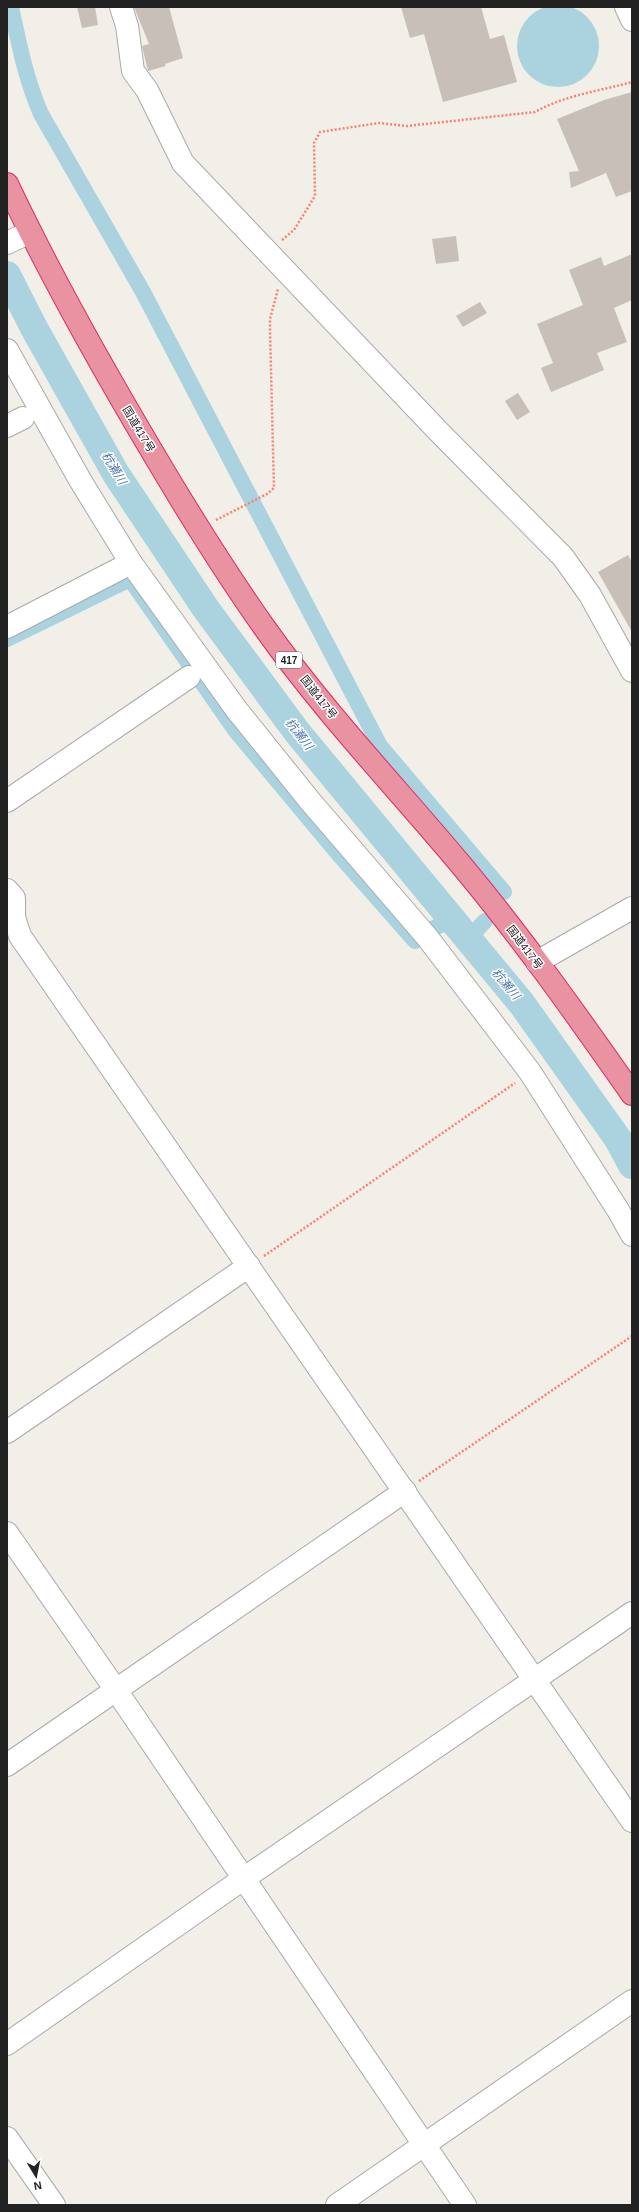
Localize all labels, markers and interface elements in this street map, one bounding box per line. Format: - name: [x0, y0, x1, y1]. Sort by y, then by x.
- street label: 国道417号: [121, 404, 157, 454]
- water label: 杭瀬川: [99, 449, 130, 489]
- road number: 417: [276, 652, 302, 668]
- street label: 国道417号: [298, 673, 340, 721]
- water label: 杭瀬川: [282, 716, 317, 754]
- street label: 国道417号: [505, 923, 545, 971]
- water label: 杭瀬川: [489, 966, 524, 1004]
- north arrow: [16, 2156, 56, 2196]
- text: N: [33, 2179, 43, 2192]

